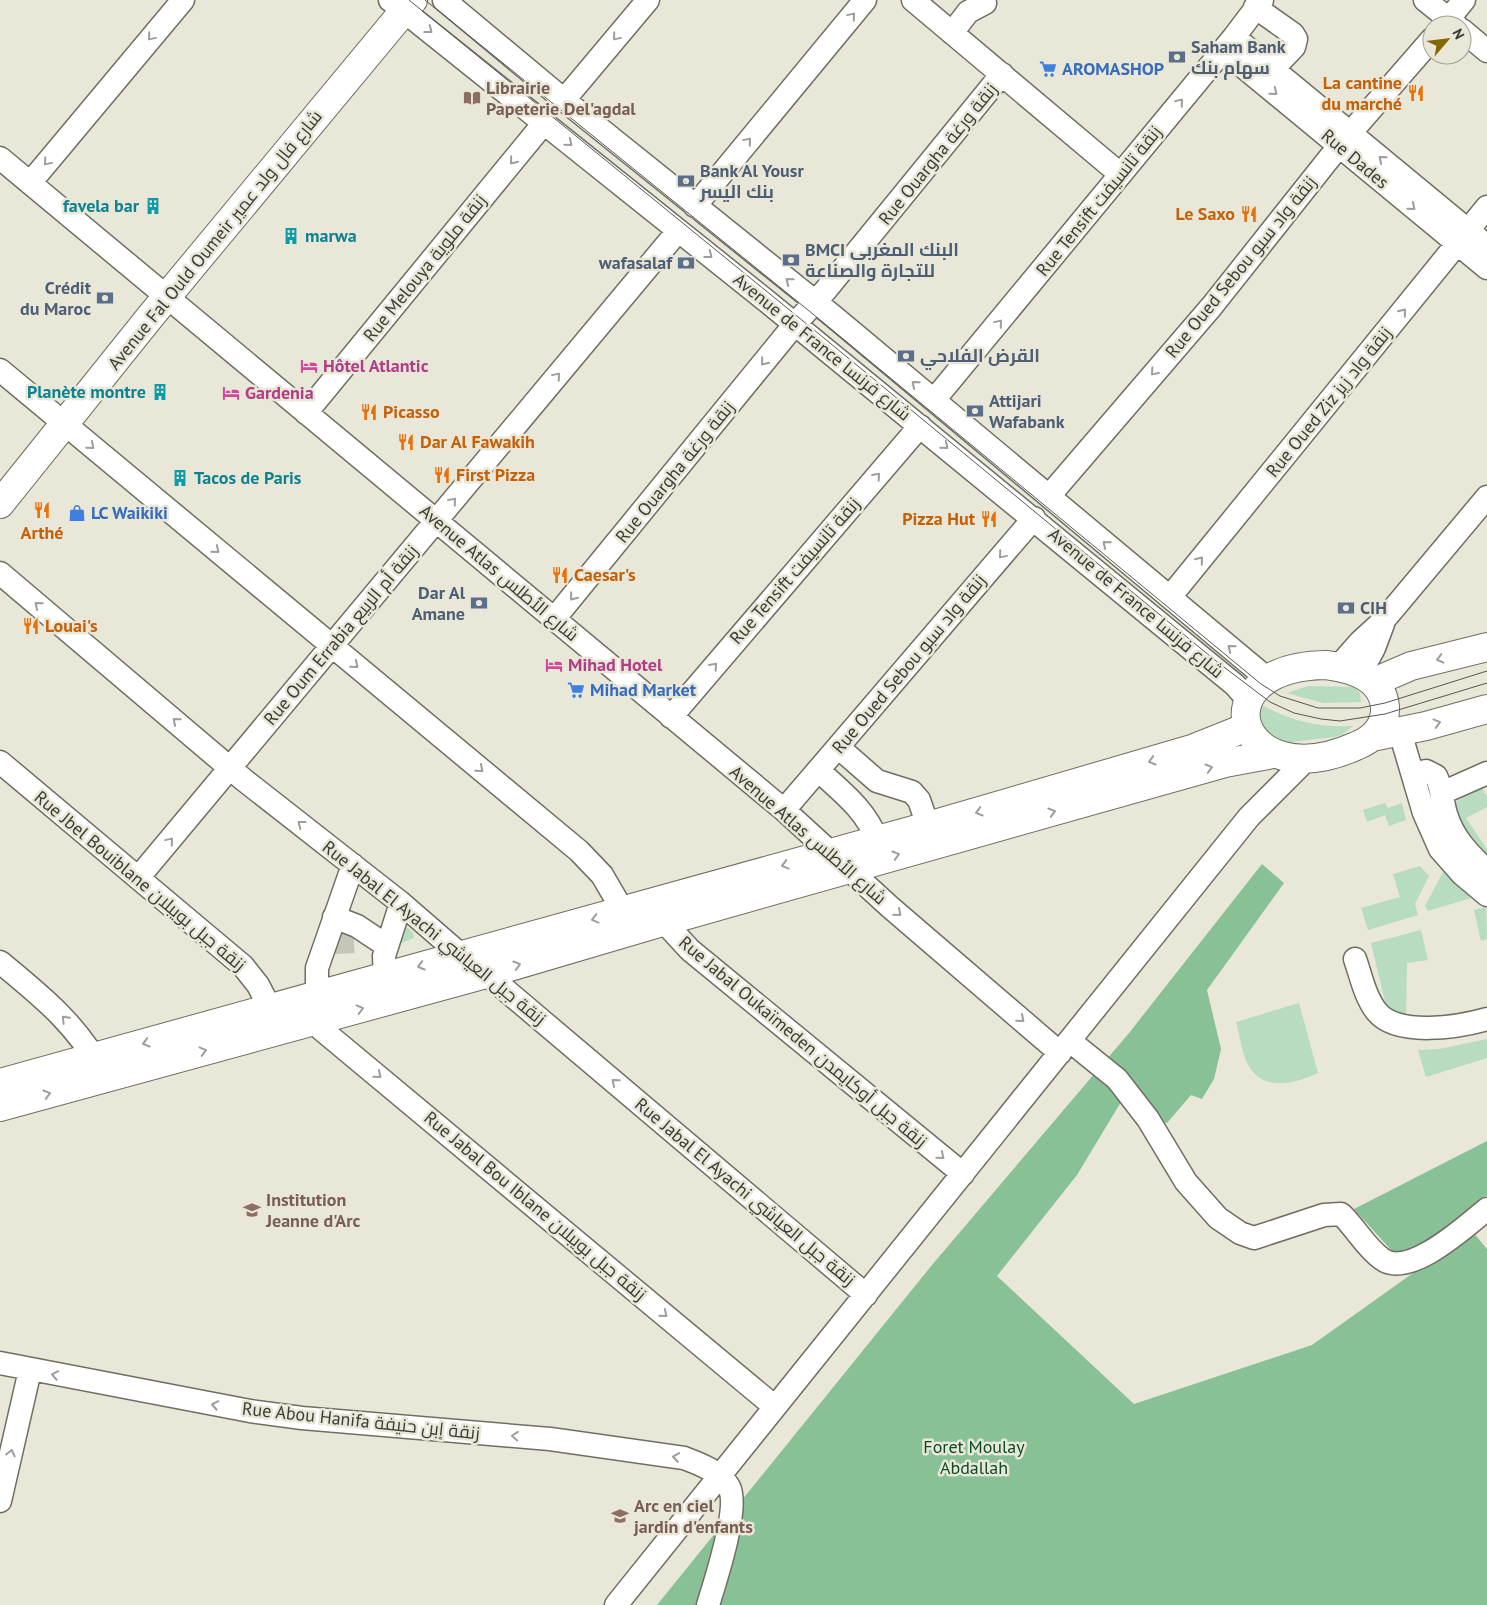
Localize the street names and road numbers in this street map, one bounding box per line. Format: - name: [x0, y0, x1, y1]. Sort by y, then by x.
- street label: Rue Ouargha زنقة ورغة: [873, 78, 1002, 229]
- street label: Avenue Fal Ould Oumeir شارع فال ولد عمير: [102, 105, 328, 375]
- street label: Rue Tensift زنقة تانسيفت: [1031, 121, 1166, 281]
- street label: Rue Dades: [1317, 124, 1394, 194]
- street label: Rue Oued Sebou زنقة واد سبو: [1160, 171, 1321, 362]
- street label: Rue Melouya زنقة ملوية: [358, 189, 491, 346]
- street label: Avenue de France شارع فرنسا: [728, 268, 916, 426]
- street label: Rue Oued Ziz زنقة واد زيز: [1261, 322, 1396, 482]
- street label: Rue Ouargha زنقة ورغة: [610, 396, 739, 547]
- street label: Rue Tensift زنقة تانسيفت: [725, 492, 865, 649]
- street label: Avenue Atlas شارع الأطلس: [414, 499, 584, 647]
- street label: Avenue de France شارع فرنسا: [1043, 522, 1229, 684]
- street label: Rue Oum Errabia زنقة أم الربيع: [258, 540, 424, 730]
- street label: Rue Oued Sebou زنقة واد سبو: [827, 569, 991, 758]
- street label: Avenue Atlas شارع الأطلس: [724, 760, 892, 910]
- street label: Rue Jbel Bouiblane زنقة جبل بويبلان: [30, 785, 251, 976]
- street label: Rue Jabal El Ayachi زنقة جبل العياشي: [317, 835, 551, 1031]
- street label: Rue Jabal Oukaïmeden زنقة جبل أوكايمدن: [674, 931, 932, 1152]
- street label: Rue Jabal El Ayachi زنقة جبل العياشي: [629, 1093, 860, 1292]
- street label: Rue Jabal Bou Iblane زنقة جبل بويبلان: [420, 1106, 651, 1305]
- street label: Rue Abou Hanifa زنقة اٍبن حنيفة: [241, 1397, 481, 1444]

